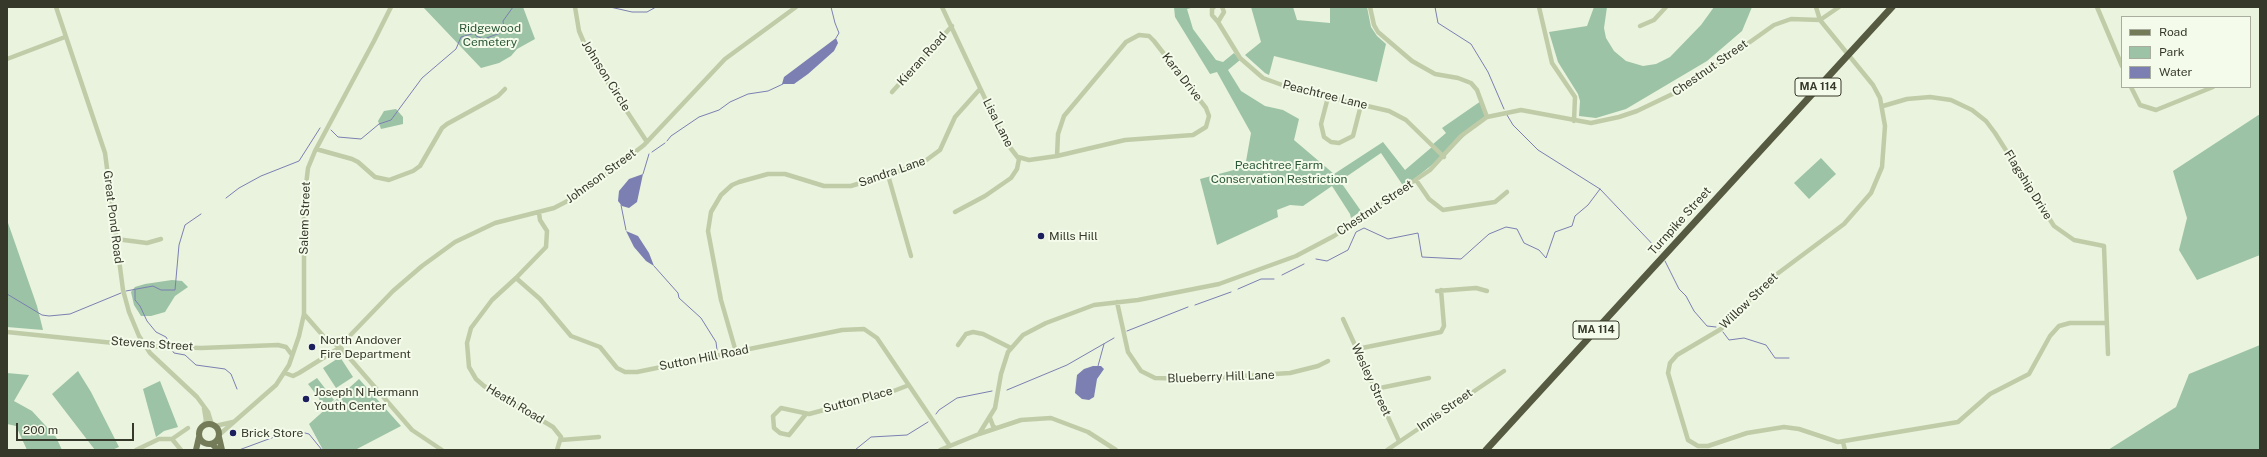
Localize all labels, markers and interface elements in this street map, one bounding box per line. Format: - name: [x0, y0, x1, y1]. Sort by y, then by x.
- legend: [2121, 16, 2251, 88]
- park label: Ridgewood Cemetery: [459, 21, 521, 49]
- text: Road: [2159, 25, 2187, 39]
- street label: Kieran Road: [894, 29, 950, 89]
- street label: Chestnut Street: [1669, 37, 1751, 99]
- street label: Johnson Circle: [579, 38, 633, 114]
- text: Park: [2159, 45, 2185, 59]
- street label: Kara Drive: [1159, 50, 1205, 104]
- text: Water: [2159, 65, 2192, 79]
- street label: Peachtree Lane: [1281, 78, 1369, 112]
- road number: MA 114: [1795, 78, 1841, 96]
- street label: Lisa Lane: [980, 96, 1016, 150]
- street label: Johnson Street: [563, 146, 639, 206]
- street label: Flagship Drive: [2001, 148, 2055, 222]
- street label: Sandra Lane: [857, 154, 927, 190]
- park label: Peachtree Farm Conservation Restriction: [1211, 158, 1347, 186]
- street label: Great Pond Road: [100, 170, 126, 264]
- street label: Chestnut Street: [1334, 177, 1416, 239]
- street label: Salem Street: [297, 181, 313, 255]
- street label: Turnpike Street: [1646, 184, 1714, 258]
- place label: Mills Hill: [1049, 229, 1098, 243]
- marker: Mills Hill: [1036, 231, 1046, 241]
- street label: Willow Street: [1717, 270, 1781, 332]
- road number: MA 114: [1573, 321, 1619, 339]
- place label: North Andover Fire Department: [320, 333, 411, 361]
- street label: Stevens Street: [110, 334, 194, 354]
- marker: North Andover Fire Department: [307, 342, 317, 352]
- street label: Sutton Hill Road: [658, 342, 750, 374]
- street label: Wesley Street: [1348, 342, 1394, 418]
- street label: Blueberry Hill Lane: [1167, 368, 1275, 386]
- street label: Heath Road: [483, 381, 547, 427]
- street label: Sutton Place: [822, 384, 894, 416]
- place label: Joseph N Hermann Youth Center: [314, 385, 419, 413]
- street label: Innis Street: [1415, 386, 1475, 434]
- marker: Joseph N Hermann Youth Center: [301, 394, 311, 404]
- scale bar: [18, 415, 136, 441]
- text: 200 m: [23, 423, 58, 437]
- place label: Brick Store: [241, 426, 303, 440]
- marker: Brick Store: [228, 428, 238, 438]

